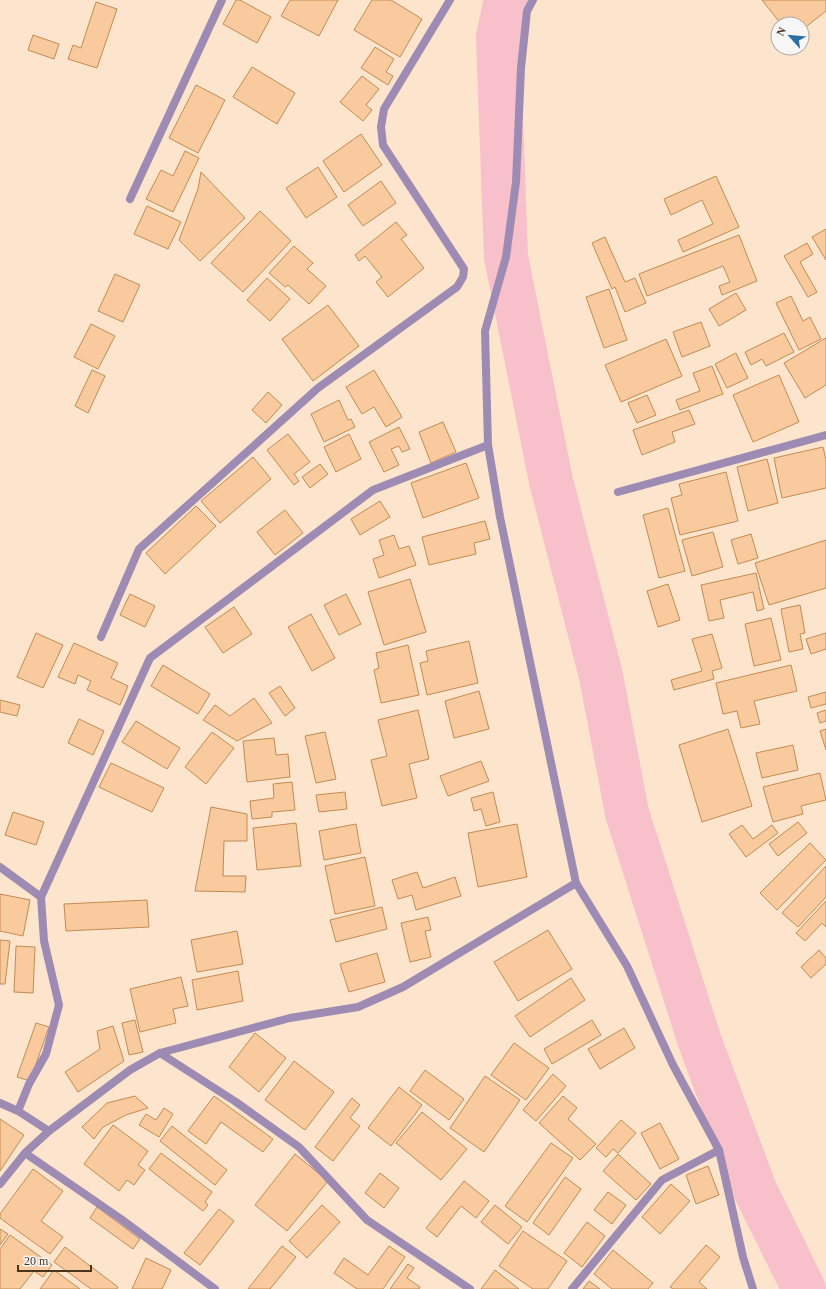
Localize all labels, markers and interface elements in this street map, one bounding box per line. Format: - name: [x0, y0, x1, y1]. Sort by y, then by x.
- north arrow: [770, 16, 810, 56]
- text: N: [774, 25, 788, 38]
- scale bar: [18, 1247, 91, 1273]
- text: 20 m: [24, 1254, 49, 1268]

